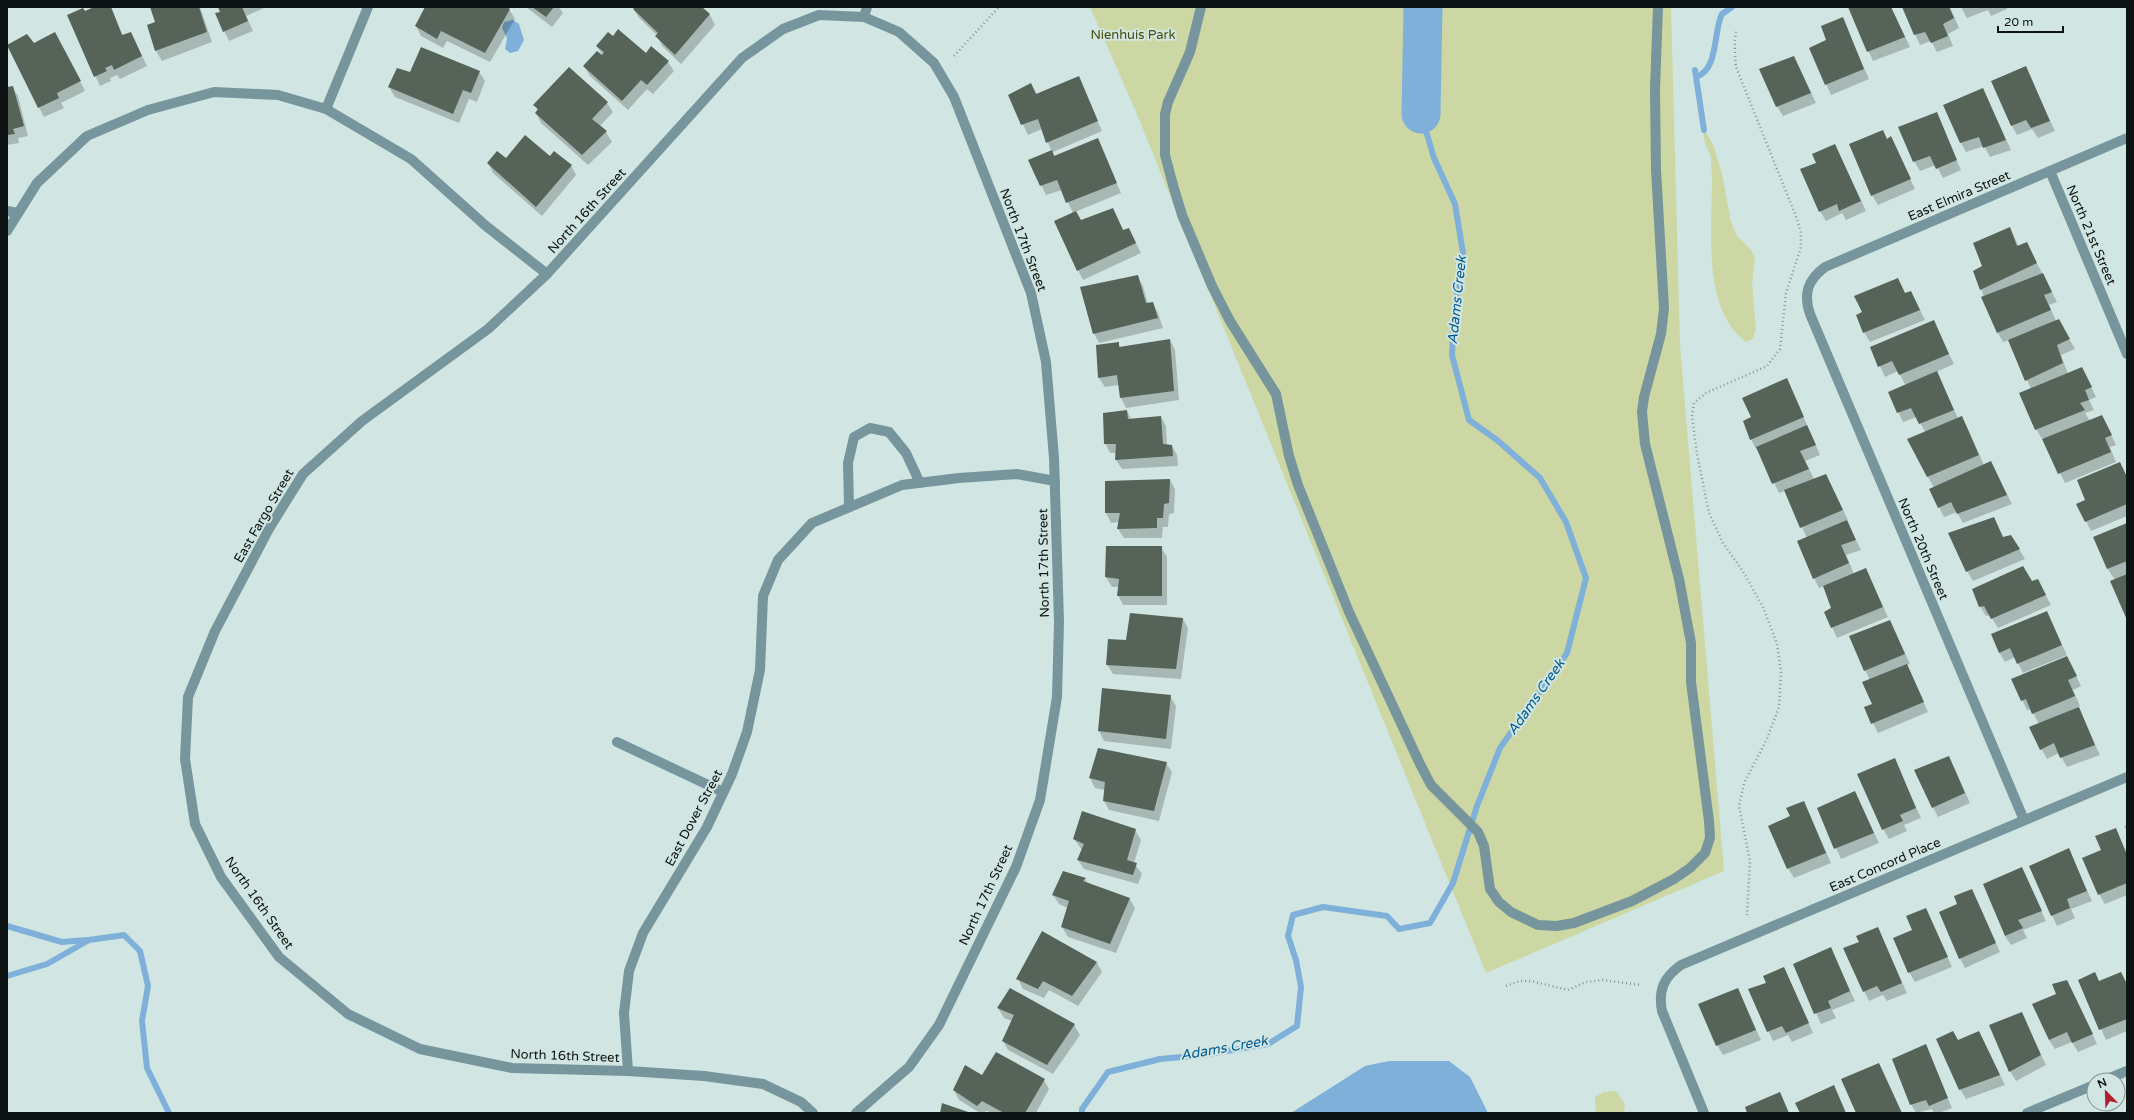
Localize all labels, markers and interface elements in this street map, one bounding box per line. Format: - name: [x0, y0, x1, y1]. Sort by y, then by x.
- scale bar: [1998, 8, 2063, 34]
- text: 20 m: [2004, 15, 2033, 29]
- park label: Nienhuis Park: [1090, 27, 1176, 43]
- street label: North 16th Street: [545, 165, 629, 257]
- street label: East Elmira Street: [1905, 167, 2013, 225]
- street label: North 21st Street: [2063, 182, 2119, 288]
- street label: North 17th Street: [996, 186, 1050, 294]
- water label: Adams Creek: [1444, 254, 1470, 345]
- street label: East Fargo Street: [231, 466, 297, 566]
- street label: North 20th Street: [1894, 496, 1952, 602]
- street label: North 17th Street: [1035, 508, 1053, 618]
- water label: Adams Creek: [1504, 655, 1569, 738]
- street label: East Dover Street: [662, 767, 726, 869]
- street label: East Concord Place: [1827, 834, 1943, 896]
- street label: North 17th Street: [956, 842, 1016, 948]
- street label: North 16th Street: [221, 854, 297, 952]
- water label: Adams Creek: [1179, 1032, 1270, 1064]
- street label: North 16th Street: [510, 1046, 620, 1066]
- north arrow: [2086, 1072, 2126, 1112]
- text: N: [2096, 1076, 2109, 1091]

